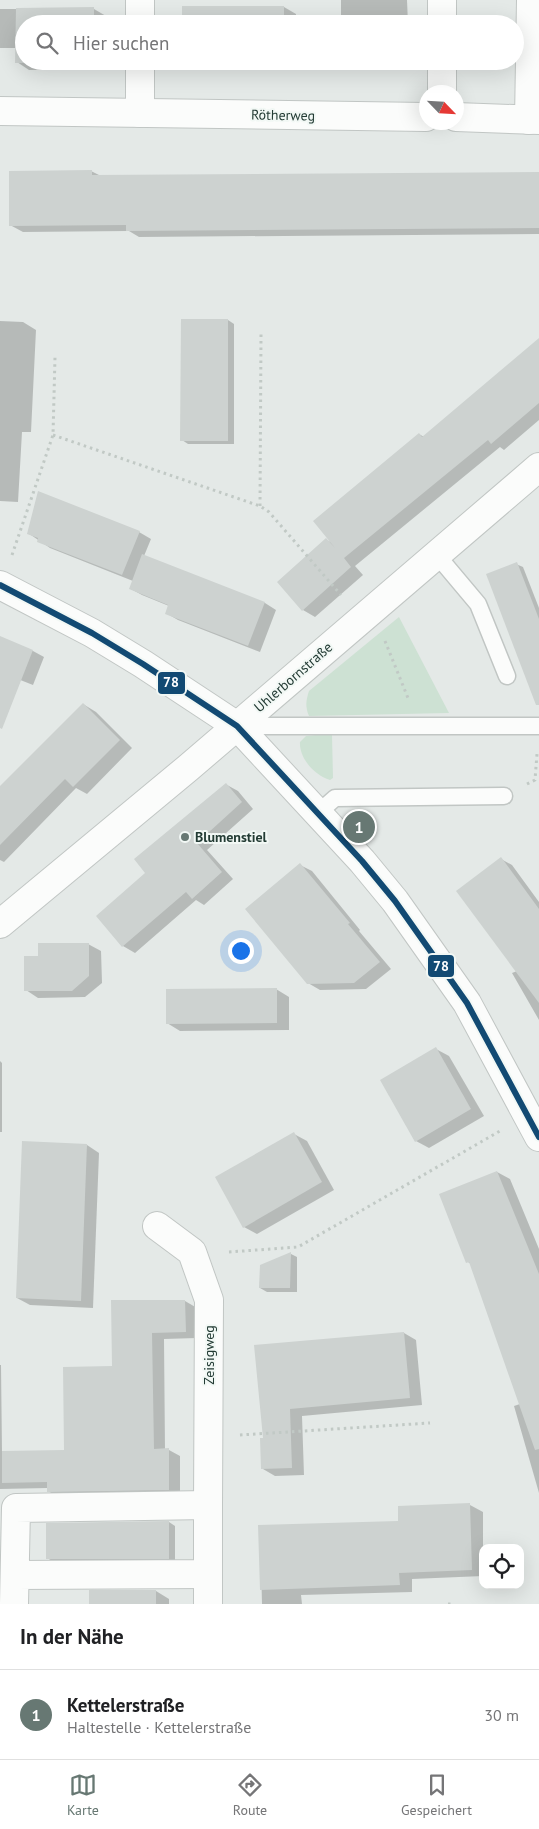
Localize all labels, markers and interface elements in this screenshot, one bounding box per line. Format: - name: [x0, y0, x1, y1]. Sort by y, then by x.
- search box: [15, 15, 524, 70]
- icon: search: [33, 29, 61, 57]
- text: Hier suchen: [73, 31, 169, 55]
- north arrow: [419, 85, 464, 130]
- street label: Rötherweg: [251, 105, 315, 125]
- street label: Uhlerbornstraße: [250, 638, 336, 716]
- line badge: 78: [157, 671, 186, 695]
- text: 78: [163, 673, 179, 691]
- pin: 1: [343, 808, 375, 846]
- place label: Blumenstiel: [195, 828, 268, 846]
- marker: Blumenstiel: [179, 831, 191, 843]
- your location: [228, 938, 254, 964]
- line badge: 78: [427, 954, 455, 978]
- text: 78: [433, 957, 449, 975]
- street label: Zeisigweg: [200, 1325, 218, 1385]
- map controls: [479, 1544, 524, 1589]
- button: locate: [479, 1544, 524, 1589]
- text: In der Nähe: [20, 1623, 124, 1650]
- text: Kettelerstraße: [67, 1693, 184, 1717]
- text: 1: [31, 1705, 41, 1725]
- text: 30 m: [484, 1705, 519, 1725]
- text: Haltestelle · Kettelerstraße: [67, 1717, 251, 1737]
- tab: Karte: [67, 1771, 99, 1819]
- tab: Route: [233, 1771, 267, 1819]
- tab: Gespeichert: [401, 1771, 472, 1819]

